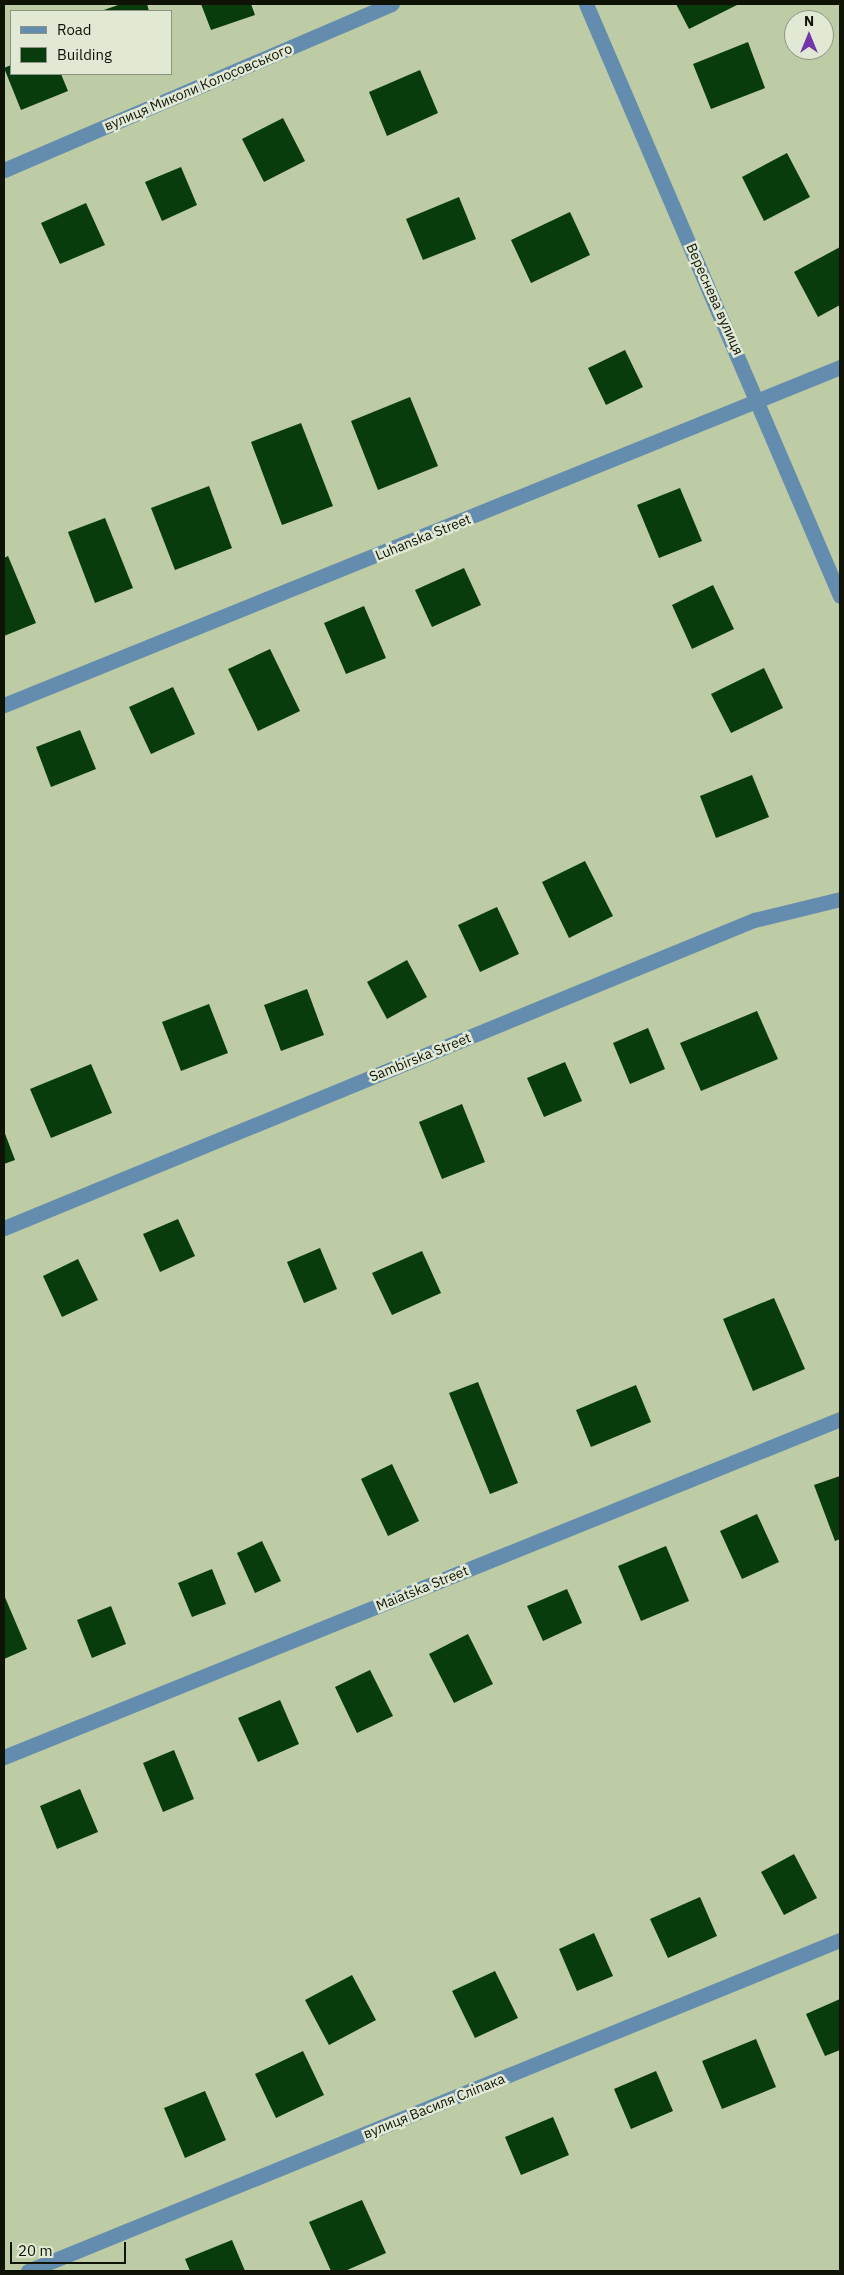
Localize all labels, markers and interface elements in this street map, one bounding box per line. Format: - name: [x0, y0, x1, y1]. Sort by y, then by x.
- legend: [10, 10, 172, 75]
- north arrow: [784, 10, 834, 60]
- text: N: [804, 12, 814, 30]
- text: Road: [57, 20, 92, 39]
- street label: вулиця Миколи Колосовського: [102, 40, 294, 134]
- text: Building: [57, 45, 112, 64]
- street label: Вереснева вулиця: [683, 240, 747, 358]
- street label: Luhanska Street: [373, 510, 473, 564]
- street label: Sambirska Street: [367, 1029, 473, 1085]
- street label: Maiatska Street: [373, 1562, 471, 1614]
- street label: вулиця Василя Сліпака: [361, 2070, 507, 2142]
- scale bar: [12, 2232, 129, 2264]
- text: 20 m: [18, 2241, 53, 2260]

